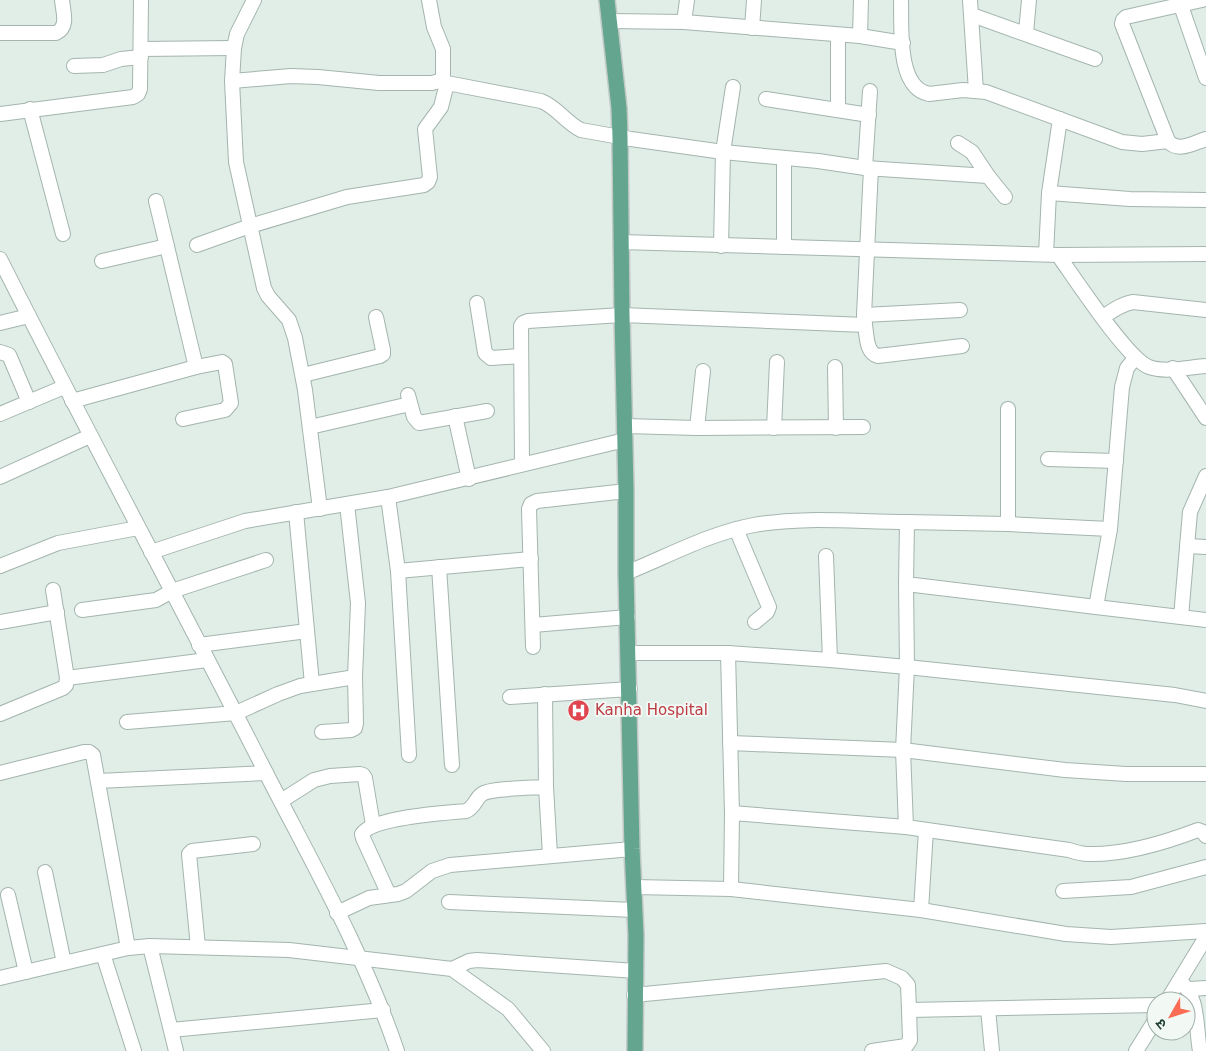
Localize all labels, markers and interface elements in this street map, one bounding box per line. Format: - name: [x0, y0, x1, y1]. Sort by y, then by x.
- hospital icon: Kanha Hospital: [567, 698, 591, 722]
- place label: Kanha Hospital: [595, 701, 708, 719]
- north arrow: [1146, 991, 1196, 1041]
- text: उ: [1152, 1015, 1170, 1032]

